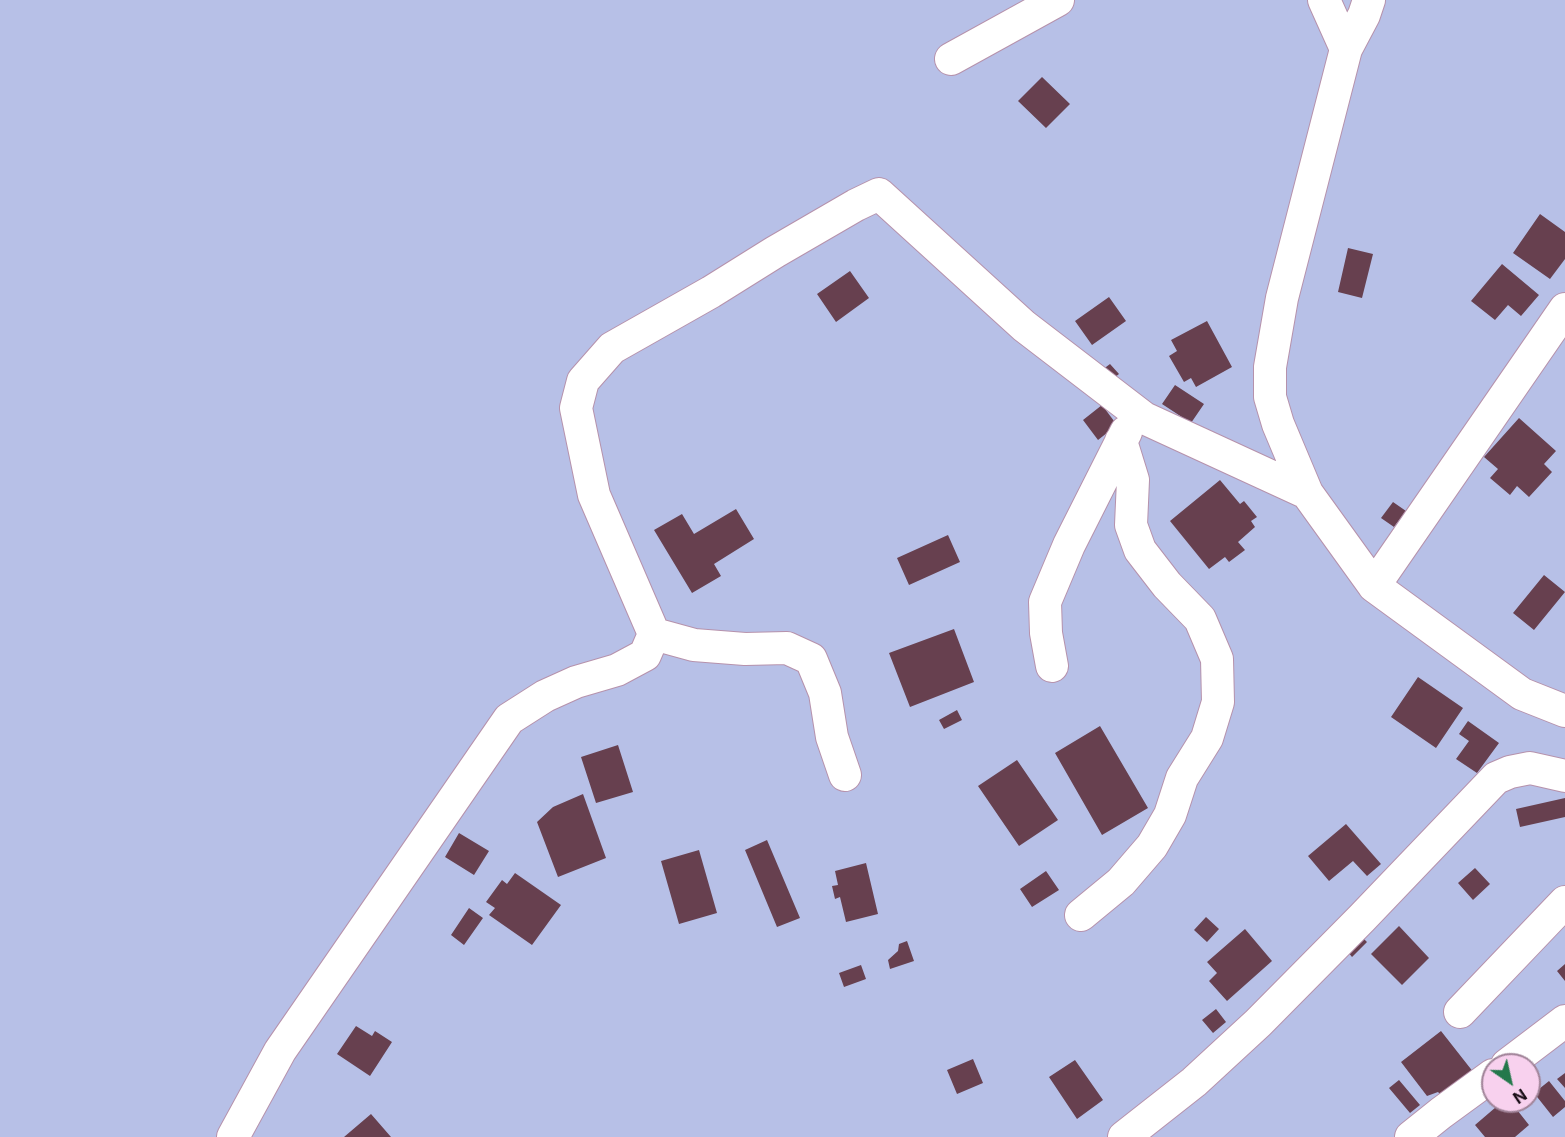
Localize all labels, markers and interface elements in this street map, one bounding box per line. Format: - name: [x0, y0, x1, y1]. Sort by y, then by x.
- north arrow: [1481, 1053, 1541, 1113]
- text: N: [1509, 1085, 1531, 1108]

